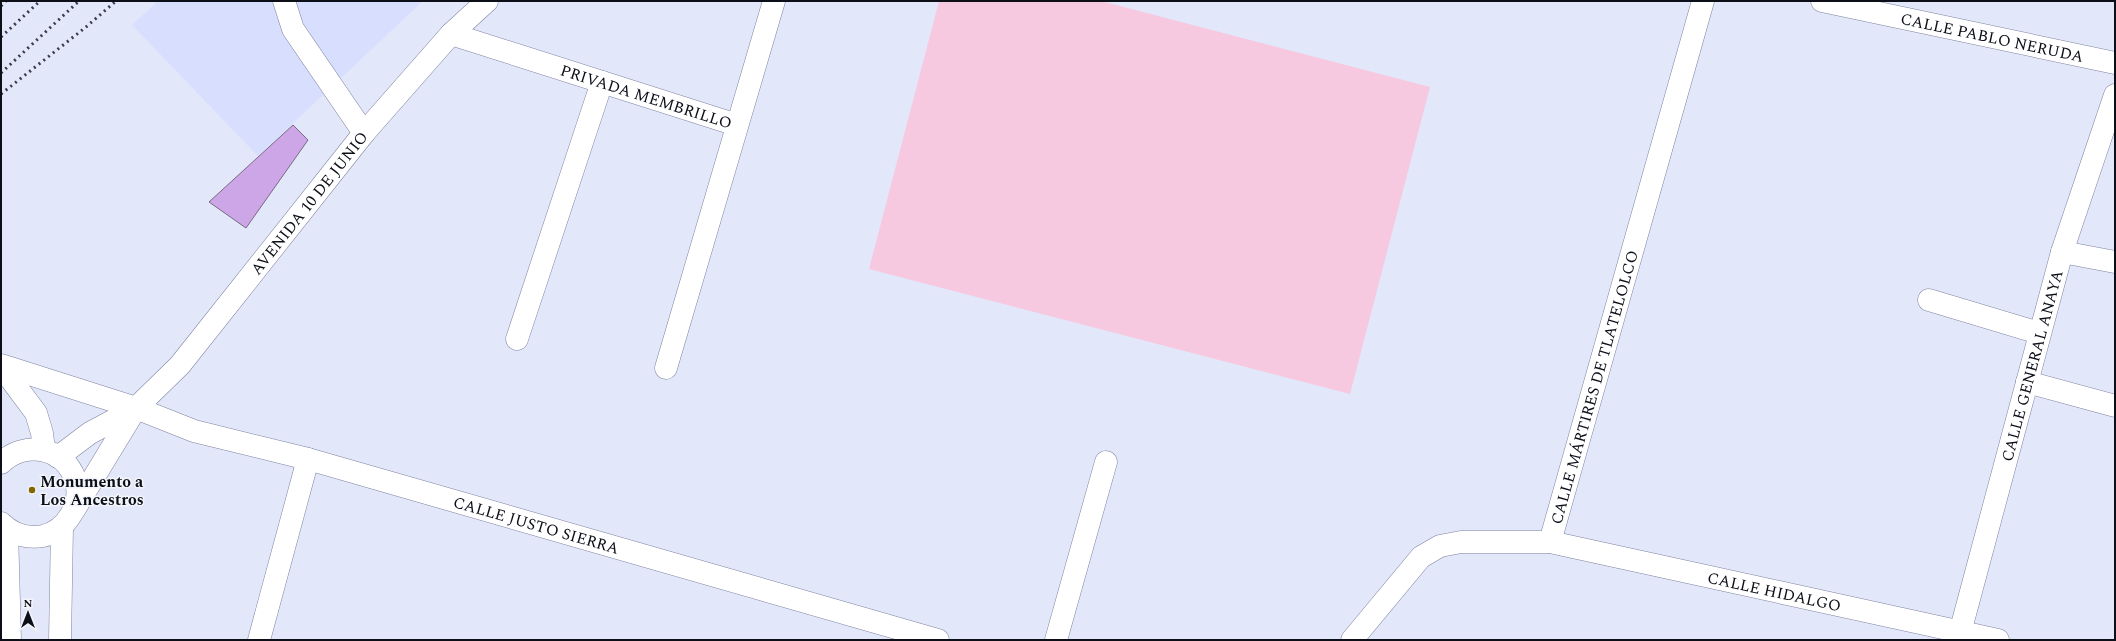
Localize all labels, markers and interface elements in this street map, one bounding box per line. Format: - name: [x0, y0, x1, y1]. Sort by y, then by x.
- street label: CALLE PABLO NERUDA: [1898, 7, 2086, 69]
- street label: PRIVADA MEMBRILLO: [557, 59, 735, 136]
- street label: AVENIDA 10 DE JUNIO: [245, 126, 374, 280]
- street label: CALLE MÁRTIRES DE TLATELOLCO: [1545, 247, 1645, 527]
- street label: CALLE GENERAL ANAYA: [1995, 267, 2070, 464]
- place label: Monumento a Los Ancestros: [40, 470, 144, 512]
- marker: Monumento a Los Ancestros: [27, 485, 37, 495]
- street label: CALLE JUSTO SIERRA: [450, 490, 622, 561]
- street label: CALLE HIDALGO: [1705, 566, 1843, 618]
- north arrow: [8, 593, 48, 633]
- text: N: [24, 595, 33, 612]

